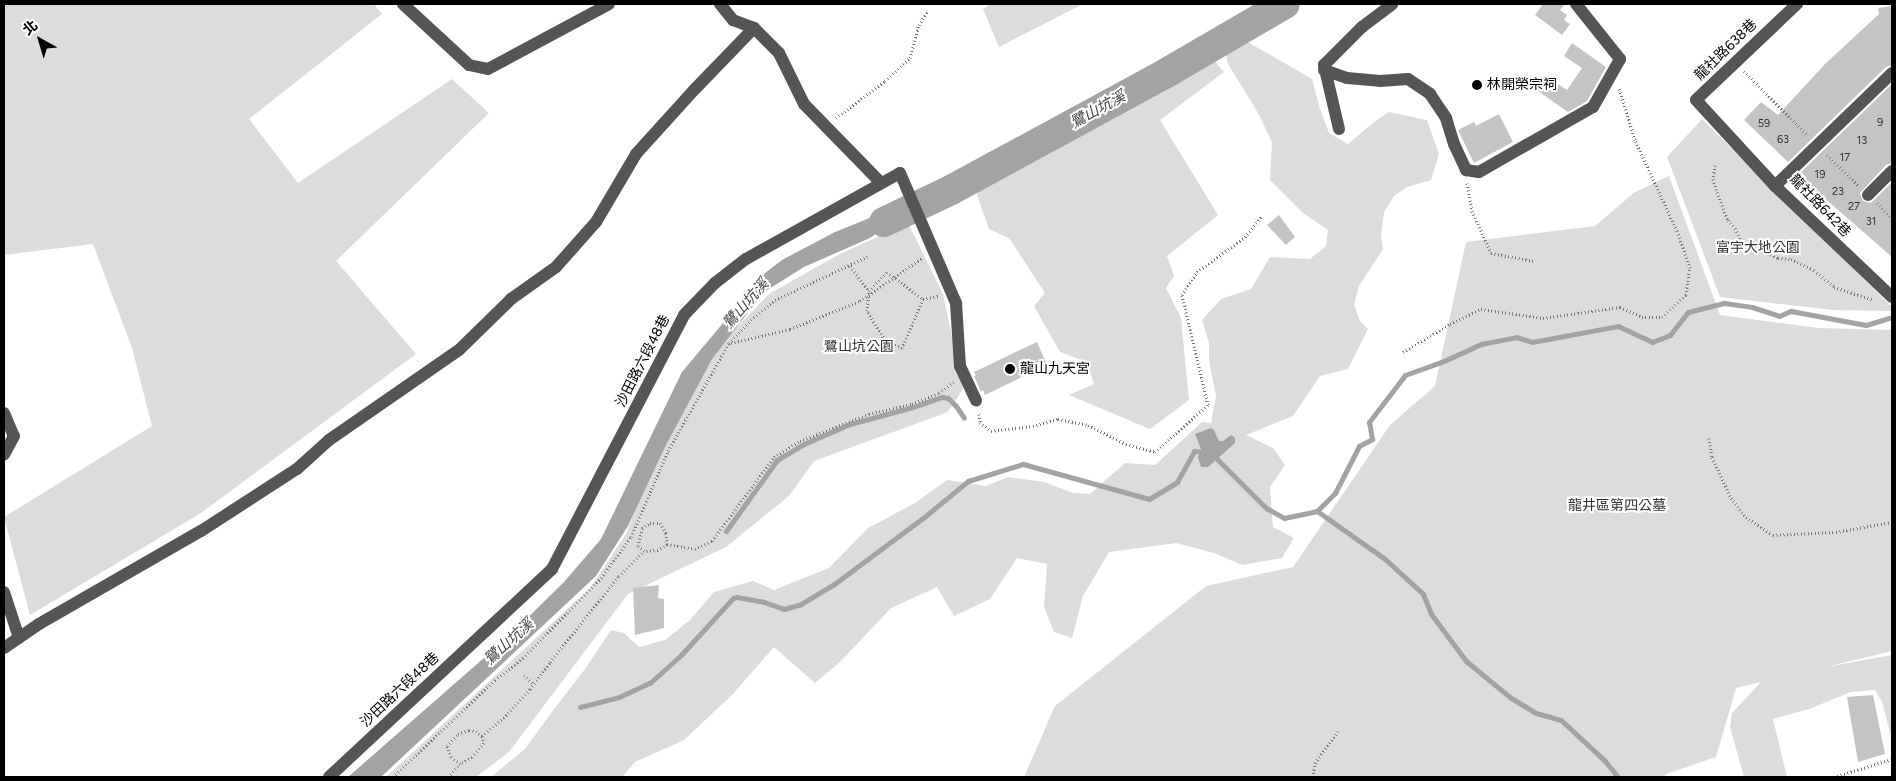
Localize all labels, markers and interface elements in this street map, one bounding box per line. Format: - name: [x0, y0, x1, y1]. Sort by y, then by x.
- north arrow: [15, 15, 65, 65]
- street label: 龍社路638巷: [1691, 16, 1761, 84]
- text: 北: [19, 17, 41, 39]
- place label: 林開榮宗祠: [1487, 77, 1557, 93]
- marker: 林開榮宗祠: [1471, 79, 1483, 91]
- water label: 鷺山坑溪: [1067, 88, 1129, 132]
- house number: 9: [1877, 116, 1883, 130]
- house number: 59: [1758, 117, 1770, 131]
- house number: 63: [1777, 133, 1789, 147]
- house number: 13: [1857, 134, 1867, 148]
- house number: 17: [1840, 151, 1850, 165]
- house number: 19: [1815, 168, 1825, 182]
- street label: 龍社路642巷: [1786, 171, 1854, 241]
- house number: 23: [1832, 185, 1844, 199]
- house number: 27: [1848, 200, 1860, 214]
- house number: 31: [1866, 215, 1876, 229]
- park label: 富宇大地公園: [1716, 240, 1800, 256]
- water label: 鷺山坑溪: [720, 275, 772, 333]
- street label: 沙田路六段48巷: [613, 312, 673, 410]
- park label: 鷺山坑公園: [824, 339, 894, 355]
- place label: 龍山九天宮: [1020, 361, 1090, 377]
- marker: 龍山九天宮: [1004, 363, 1016, 375]
- park label: 龍井區第四公墓: [1568, 498, 1666, 514]
- water label: 鷺山坑溪: [481, 615, 537, 669]
- street label: 沙田路六段48巷: [357, 649, 443, 731]

